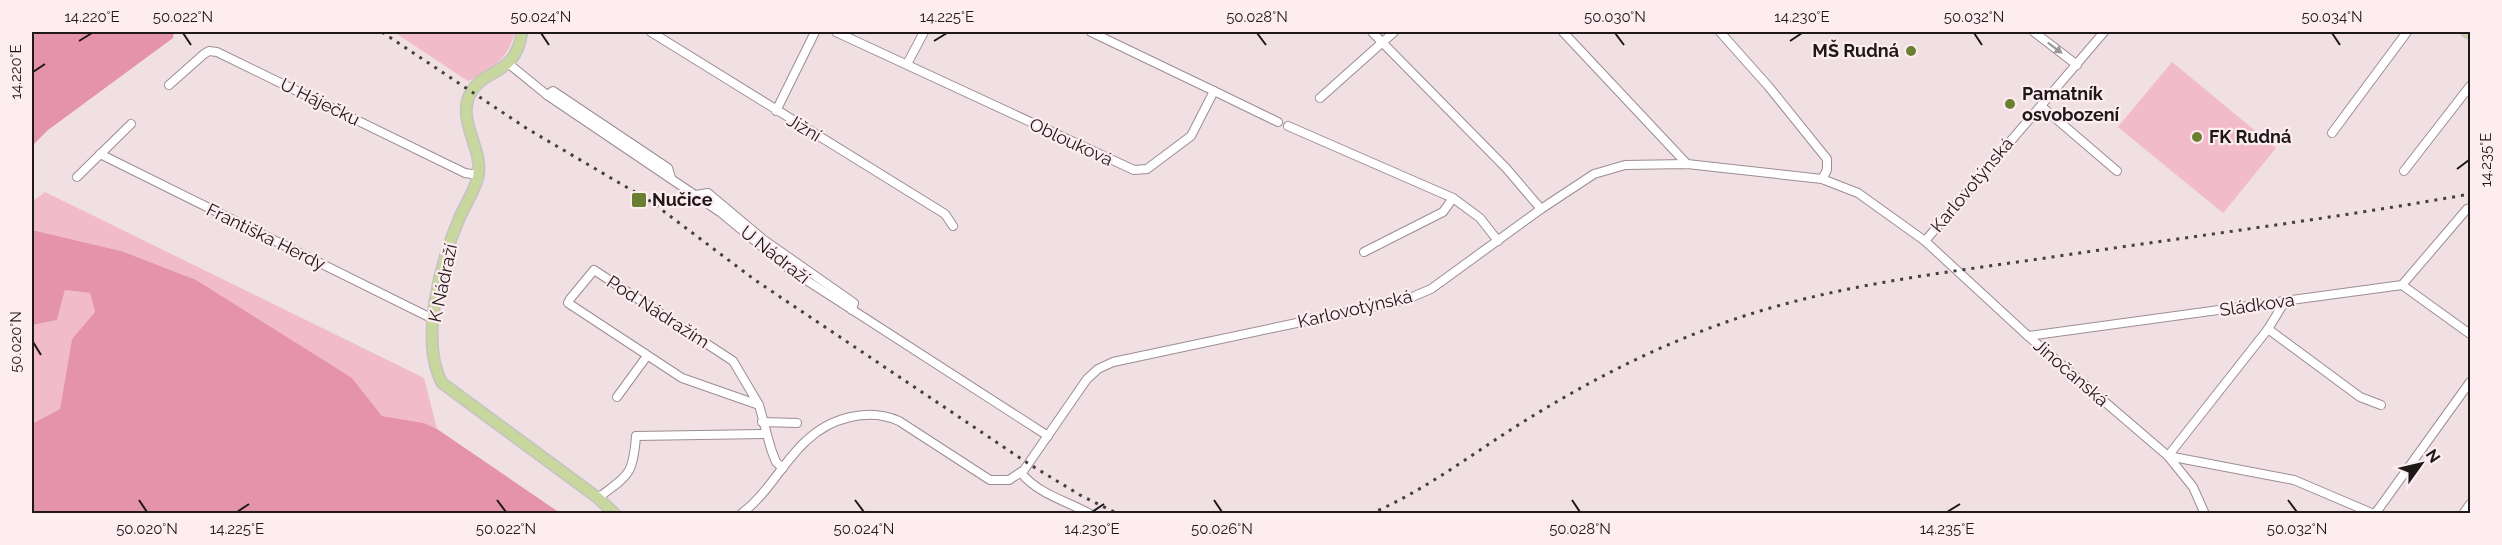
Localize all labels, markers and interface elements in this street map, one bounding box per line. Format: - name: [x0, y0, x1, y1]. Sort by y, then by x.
- text: 14.220°E: [64, 8, 120, 26]
- text: 50.022°N: [153, 8, 213, 26]
- text: 50.024°N: [511, 8, 571, 26]
- text: 14.225°E: [920, 8, 974, 26]
- text: 50.028°N: [1226, 8, 1288, 26]
- text: 50.030°N: [1584, 8, 1646, 26]
- text: 14.230°E: [1774, 8, 1830, 26]
- text: 50.032°N: [1944, 8, 2004, 26]
- text: 50.034°N: [2302, 8, 2362, 26]
- place label: MŠ Rudná: [1812, 39, 1899, 61]
- one-way arrow: [2047, 42, 2063, 54]
- text: 14.220°E: [7, 44, 25, 100]
- marker: MŠ Rudná: [1904, 44, 1918, 58]
- street label: U Háječku: [277, 73, 363, 130]
- place label: Pamatník osvobození: [2022, 83, 2120, 125]
- marker: Pamatník osvobození: [2003, 97, 2017, 111]
- street label: Jižní: [783, 109, 825, 146]
- street label: Oblouková: [1026, 113, 1116, 170]
- place label: FK Rudná: [2209, 126, 2291, 147]
- marker: FK Rudná: [2190, 130, 2204, 144]
- street label: Karlovotýnská: [1926, 133, 2017, 236]
- text: 14.235°E: [2477, 133, 2495, 187]
- place label: Nučice: [652, 189, 713, 210]
- marker: Nučice: [630, 191, 648, 209]
- street label: Františka Herdy: [203, 199, 329, 275]
- street label: U Nádraží: [737, 221, 814, 288]
- street label: K Nádraží: [424, 242, 461, 324]
- street label: Pod Nádražím: [603, 271, 713, 352]
- street label: Karlovotýnská: [1295, 285, 1414, 332]
- street label: Sládkova: [2218, 289, 2296, 320]
- text: 50.020°N: [7, 311, 25, 373]
- street label: Jinočanská: [2030, 335, 2113, 411]
- north arrow: [2391, 434, 2451, 494]
- text: N: [2422, 446, 2444, 466]
- text: 50.020°N: [116, 520, 178, 538]
- text: 14.225°E: [210, 520, 264, 538]
- text: 50.022°N: [476, 520, 536, 538]
- text: 50.024°N: [834, 520, 894, 538]
- text: 14.230°E: [1064, 520, 1120, 538]
- text: 50.026°N: [1191, 520, 1253, 538]
- text: 50.028°N: [1549, 520, 1611, 538]
- text: 14.235°E: [1920, 520, 1974, 538]
- text: 50.032°N: [2267, 520, 2327, 538]

